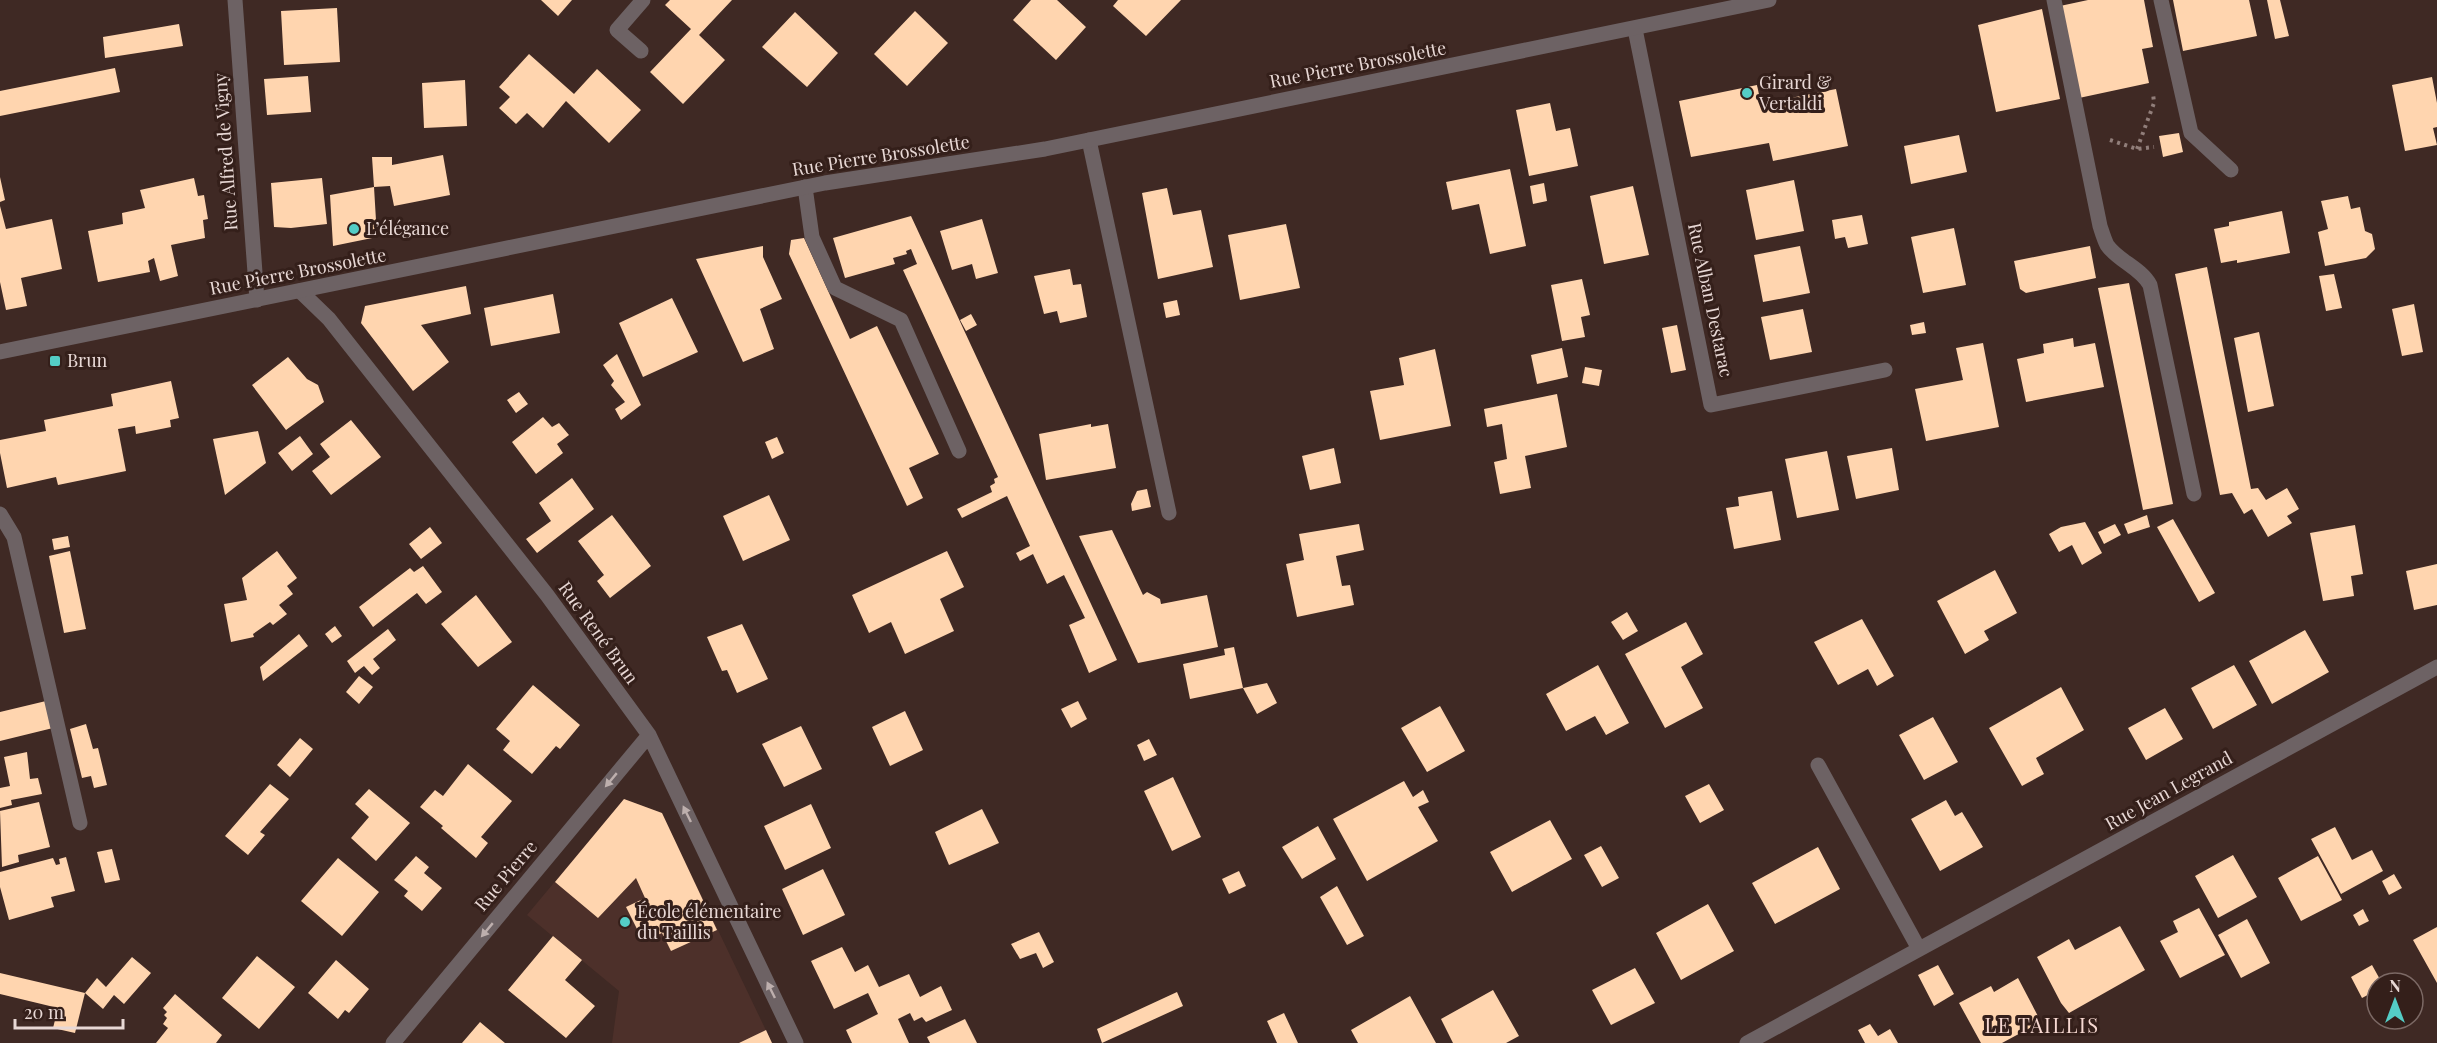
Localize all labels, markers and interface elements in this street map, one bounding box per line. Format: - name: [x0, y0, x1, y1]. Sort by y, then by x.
- street label: Rue Pierre Brossolette: [1267, 35, 1448, 93]
- place label: Girard & Vertaldi: [1758, 70, 1832, 115]
- street label: Rue Alfred de Vigny: [208, 72, 242, 232]
- marker: Girard & Vertaldi: [1740, 86, 1754, 100]
- street label: Rue Pierre Brossolette: [790, 129, 971, 181]
- place label: L’élégance: [366, 216, 449, 240]
- street label: Rue Alban Destarac: [1683, 220, 1739, 379]
- marker: L’élégance: [347, 222, 361, 236]
- street label: Rue Pierre Brossolette: [207, 242, 388, 300]
- place label: Brun: [67, 348, 108, 372]
- marker: Brun: [48, 354, 62, 368]
- street label: Rue René Brun: [553, 576, 644, 689]
- street label: Rue Jean Legrand: [2101, 745, 2237, 835]
- one-way arrow: [605, 772, 618, 788]
- one-way arrow: [682, 806, 691, 823]
- street label: Rue Pierre: [469, 835, 542, 916]
- place label: École élémentaire du Taillis: [637, 899, 781, 944]
- marker: École élémentaire du Taillis: [618, 915, 632, 929]
- one-way arrow: [481, 922, 494, 937]
- north arrow: [2365, 971, 2425, 1031]
- text: N: [2389, 975, 2401, 996]
- one-way arrow: [766, 982, 775, 999]
- scale bar: [15, 992, 123, 1030]
- text: 20 m: [24, 1000, 64, 1024]
- district label: LE TAILLIS: [1985, 1011, 2100, 1038]

